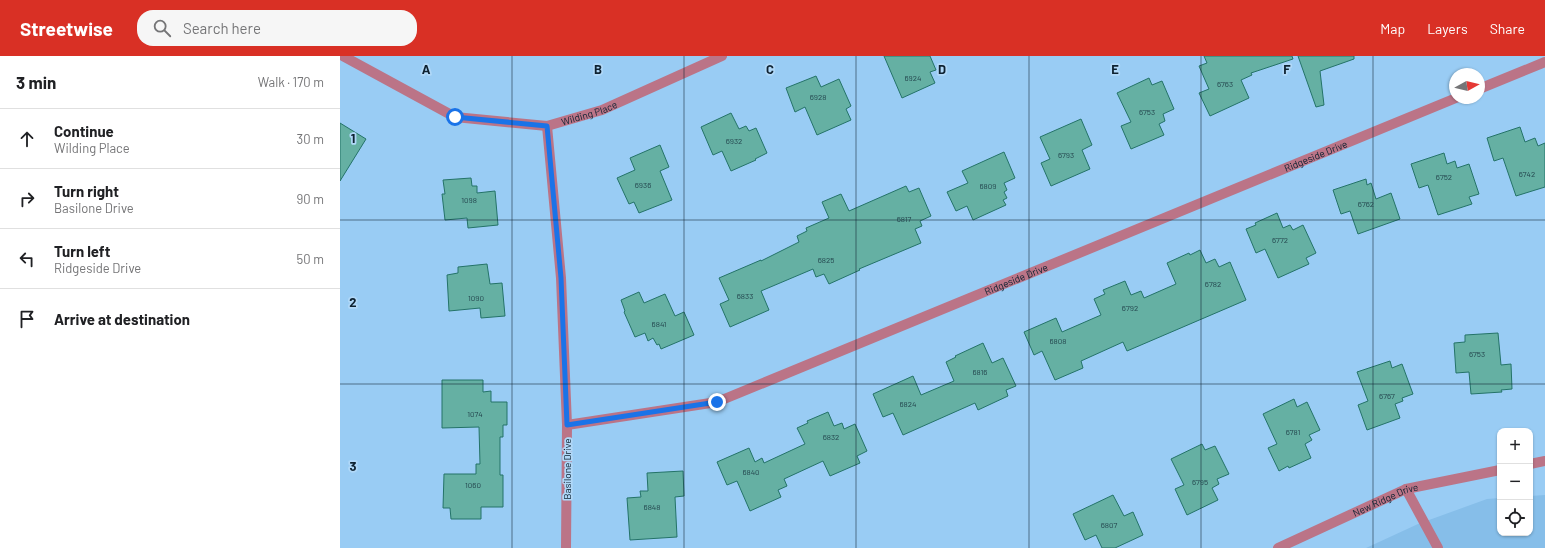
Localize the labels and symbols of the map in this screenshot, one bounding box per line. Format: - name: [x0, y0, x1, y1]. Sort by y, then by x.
- text: A: [422, 61, 431, 77]
- text: B: [594, 61, 602, 77]
- text: C: [766, 61, 774, 77]
- text: D: [938, 61, 946, 77]
- text: E: [1111, 61, 1119, 77]
- text: F: [1283, 61, 1291, 77]
- north arrow: [1449, 68, 1485, 104]
- house number: 6924: [905, 73, 921, 83]
- house number: 6763: [1217, 79, 1233, 89]
- house number: 6928: [810, 92, 826, 102]
- street label: Wilding Place: [560, 98, 619, 128]
- house number: 6753: [1139, 107, 1155, 117]
- route start: [446, 108, 464, 126]
- text: 1: [351, 130, 355, 146]
- house number: 6932: [726, 136, 742, 146]
- street label: Ridgeside Drive: [1282, 137, 1349, 174]
- house number: 6793: [1058, 150, 1074, 160]
- house number: 6742: [1519, 169, 1535, 179]
- house number: 6752: [1436, 172, 1452, 182]
- house number: 6936: [635, 180, 651, 190]
- house number: 6809: [980, 181, 996, 191]
- house number: 1098: [461, 195, 477, 205]
- house number: 6762: [1358, 199, 1374, 209]
- house number: 6817: [897, 214, 912, 224]
- house number: 6772: [1272, 235, 1288, 245]
- house number: 6825: [818, 255, 834, 265]
- street label: Ridgeside Drive: [983, 261, 1049, 297]
- house number: 6782: [1205, 279, 1221, 289]
- house number: 6833: [737, 291, 753, 301]
- house number: 1090: [468, 293, 484, 303]
- text: 2: [349, 294, 357, 310]
- house number: 6792: [1122, 303, 1138, 313]
- house number: 6841: [652, 319, 667, 329]
- house number: 6808: [1050, 336, 1066, 346]
- house number: 6753: [1469, 349, 1485, 359]
- house number: 6816: [973, 367, 987, 377]
- house number: 6767: [1379, 391, 1395, 401]
- route end: [708, 393, 726, 411]
- house number: 6824: [900, 399, 916, 409]
- house number: 1074: [467, 409, 483, 419]
- house number: 6781: [1286, 427, 1301, 437]
- house number: 6832: [823, 432, 839, 442]
- street label: Basilone Drive: [561, 438, 573, 500]
- text: 3: [349, 458, 357, 474]
- house number: 6840: [742, 467, 760, 477]
- house number: 6795: [1192, 477, 1208, 487]
- house number: 1060: [465, 480, 481, 490]
- street label: New Ridge Drive: [1351, 481, 1419, 519]
- house number: 6848: [644, 502, 660, 512]
- house number: 6807: [1101, 520, 1118, 530]

